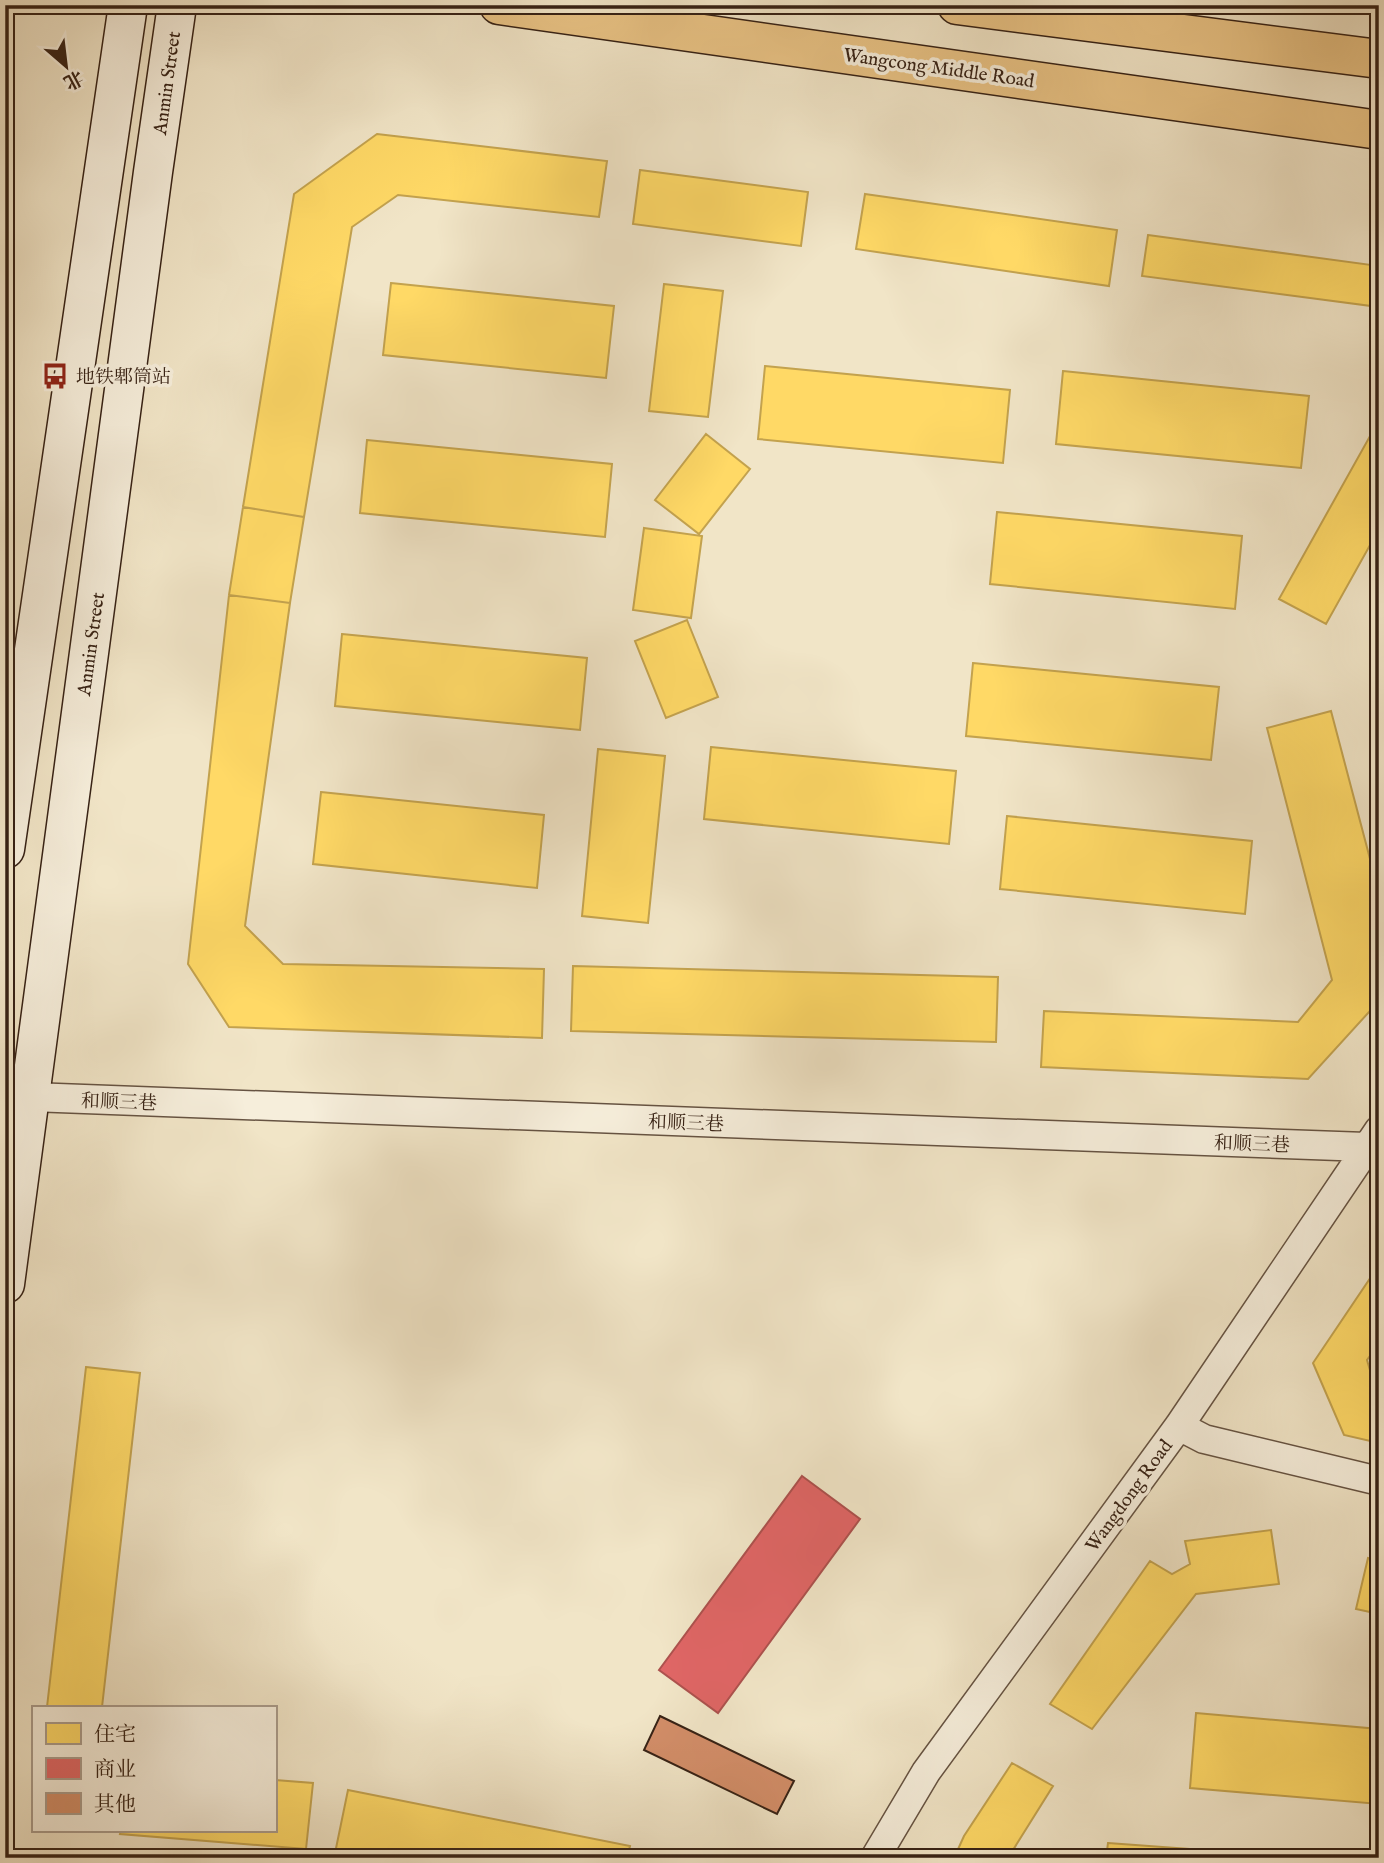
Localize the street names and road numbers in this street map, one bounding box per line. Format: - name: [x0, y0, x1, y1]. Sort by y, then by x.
- street label: Anmin Street: [149, 30, 187, 138]
- street label: Wangcong Middle Road: [842, 44, 1037, 94]
- street label: Anmin Street: [73, 591, 111, 699]
- street label: 和顺三巷: [81, 1090, 157, 1116]
- street label: 和顺三巷: [648, 1111, 724, 1137]
- street label: 和顺三巷: [1214, 1132, 1290, 1158]
- street label: Wangdong Road: [1081, 1434, 1179, 1557]

